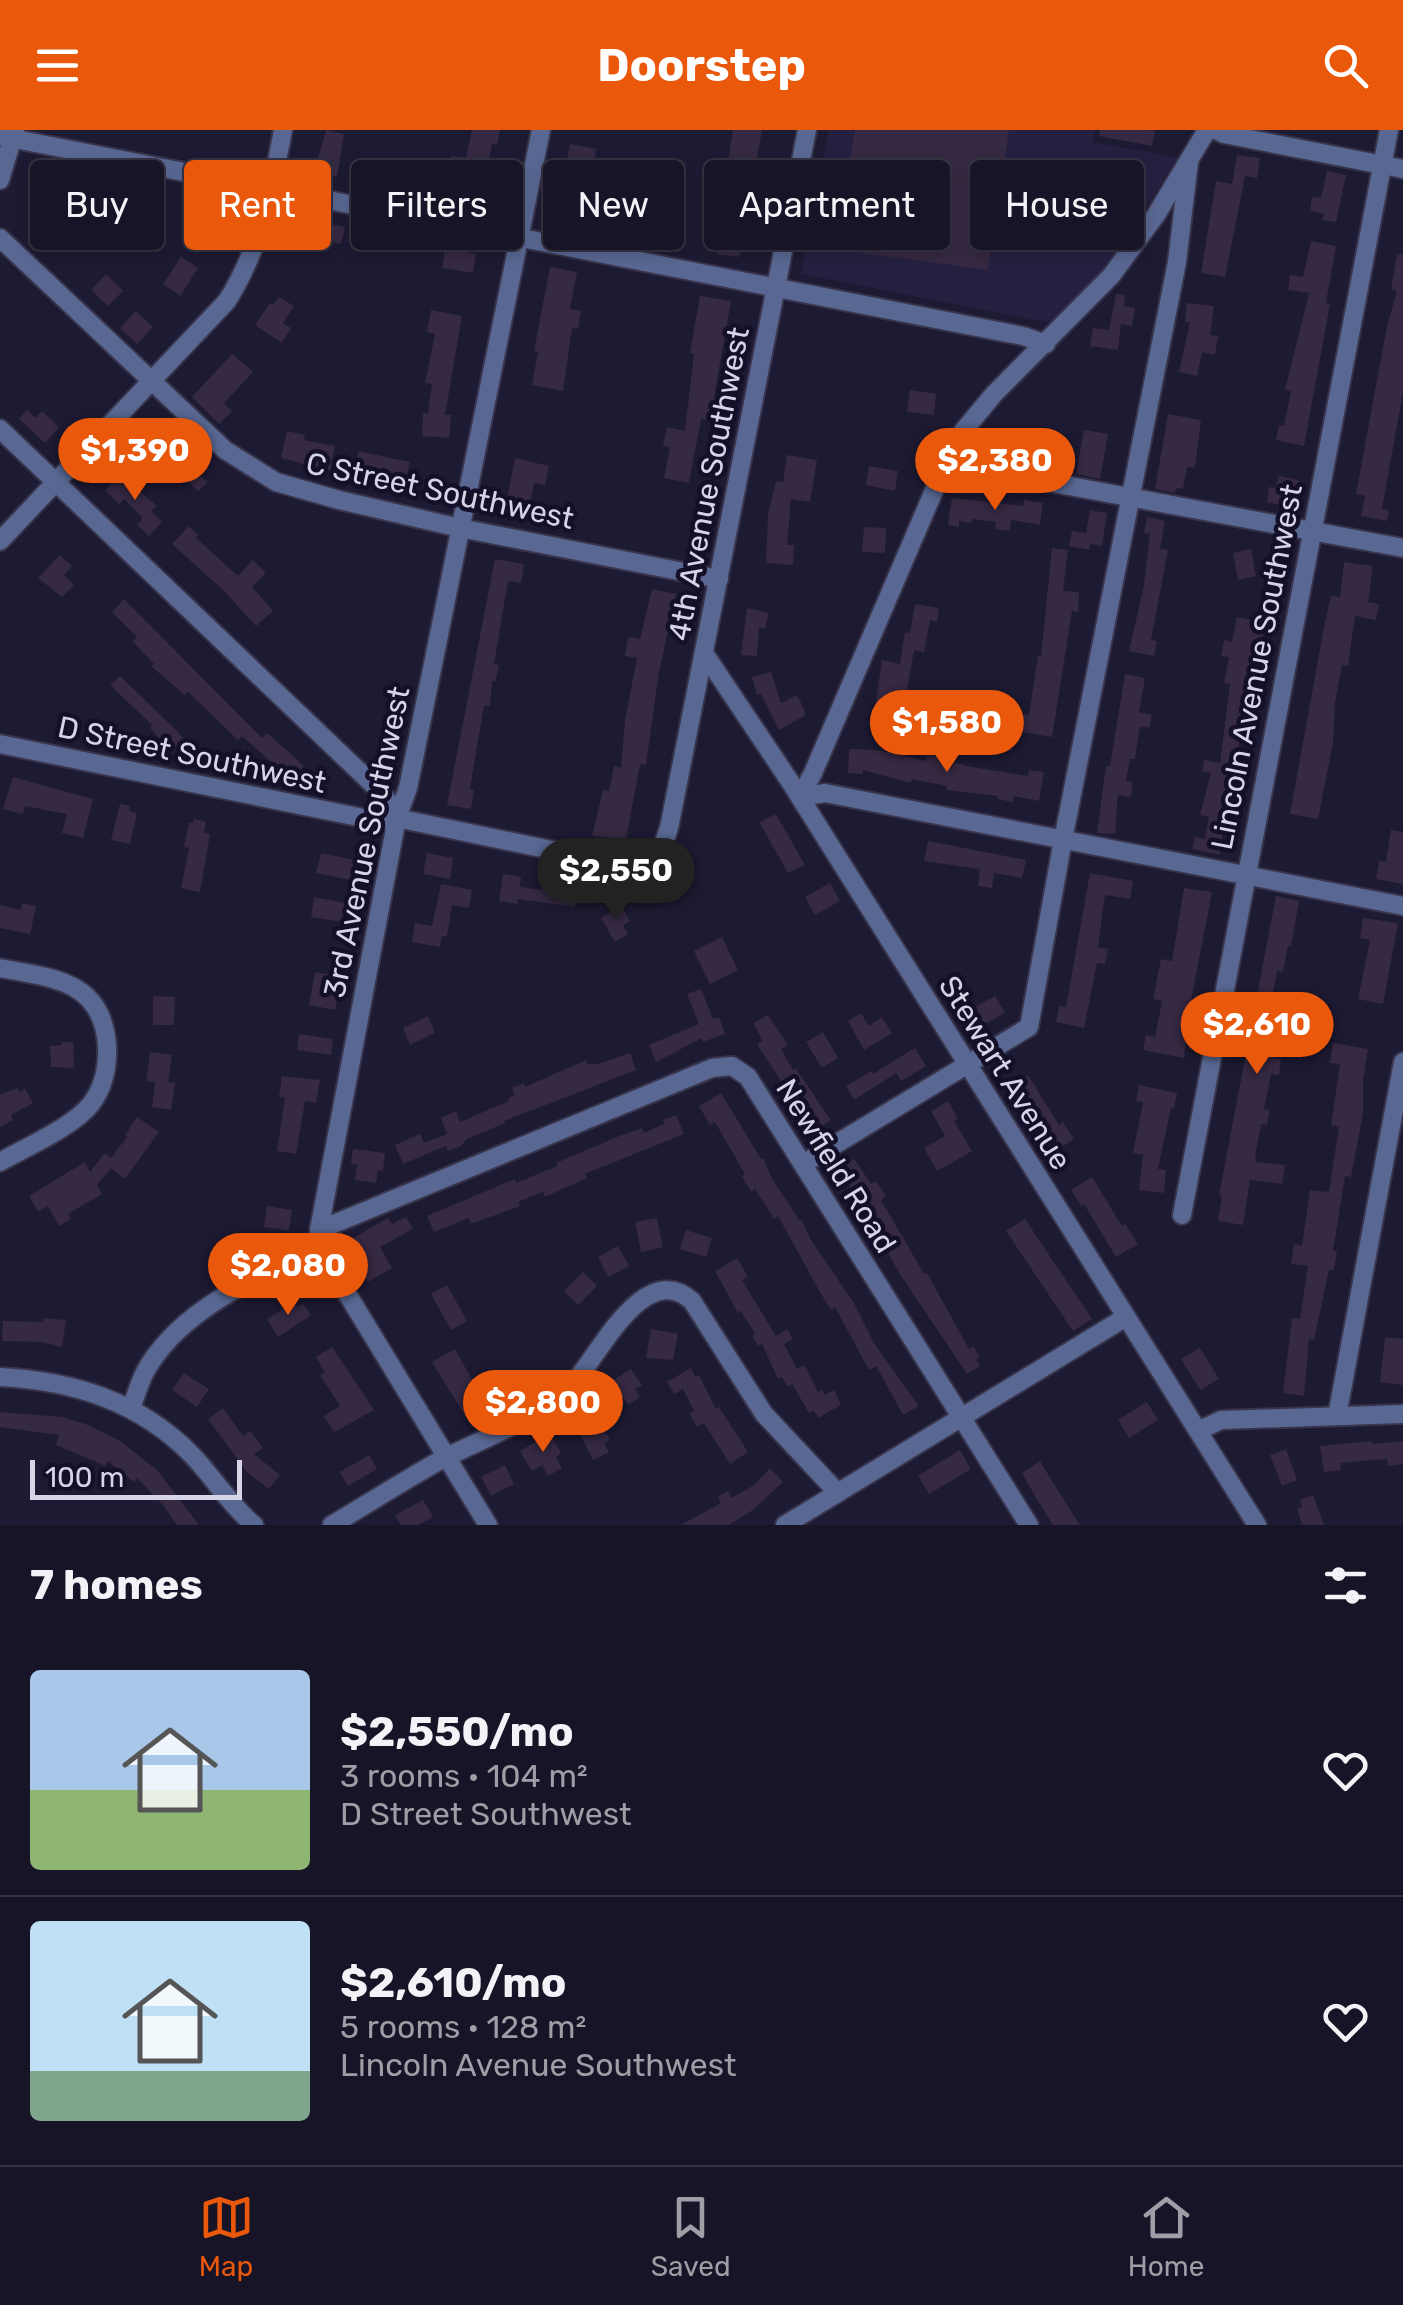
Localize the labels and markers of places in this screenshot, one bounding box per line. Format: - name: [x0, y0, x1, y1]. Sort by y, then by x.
- pin: $1,390: [54, 418, 216, 503]
- pin: $2,380: [914, 428, 1076, 513]
- pin: $1,580: [866, 690, 1028, 775]
- pin: $2,550: [535, 838, 697, 923]
- pin: $2,610: [1176, 992, 1338, 1077]
- pin: $2,080: [207, 1233, 369, 1318]
- pin: $2,800: [462, 1370, 624, 1455]

